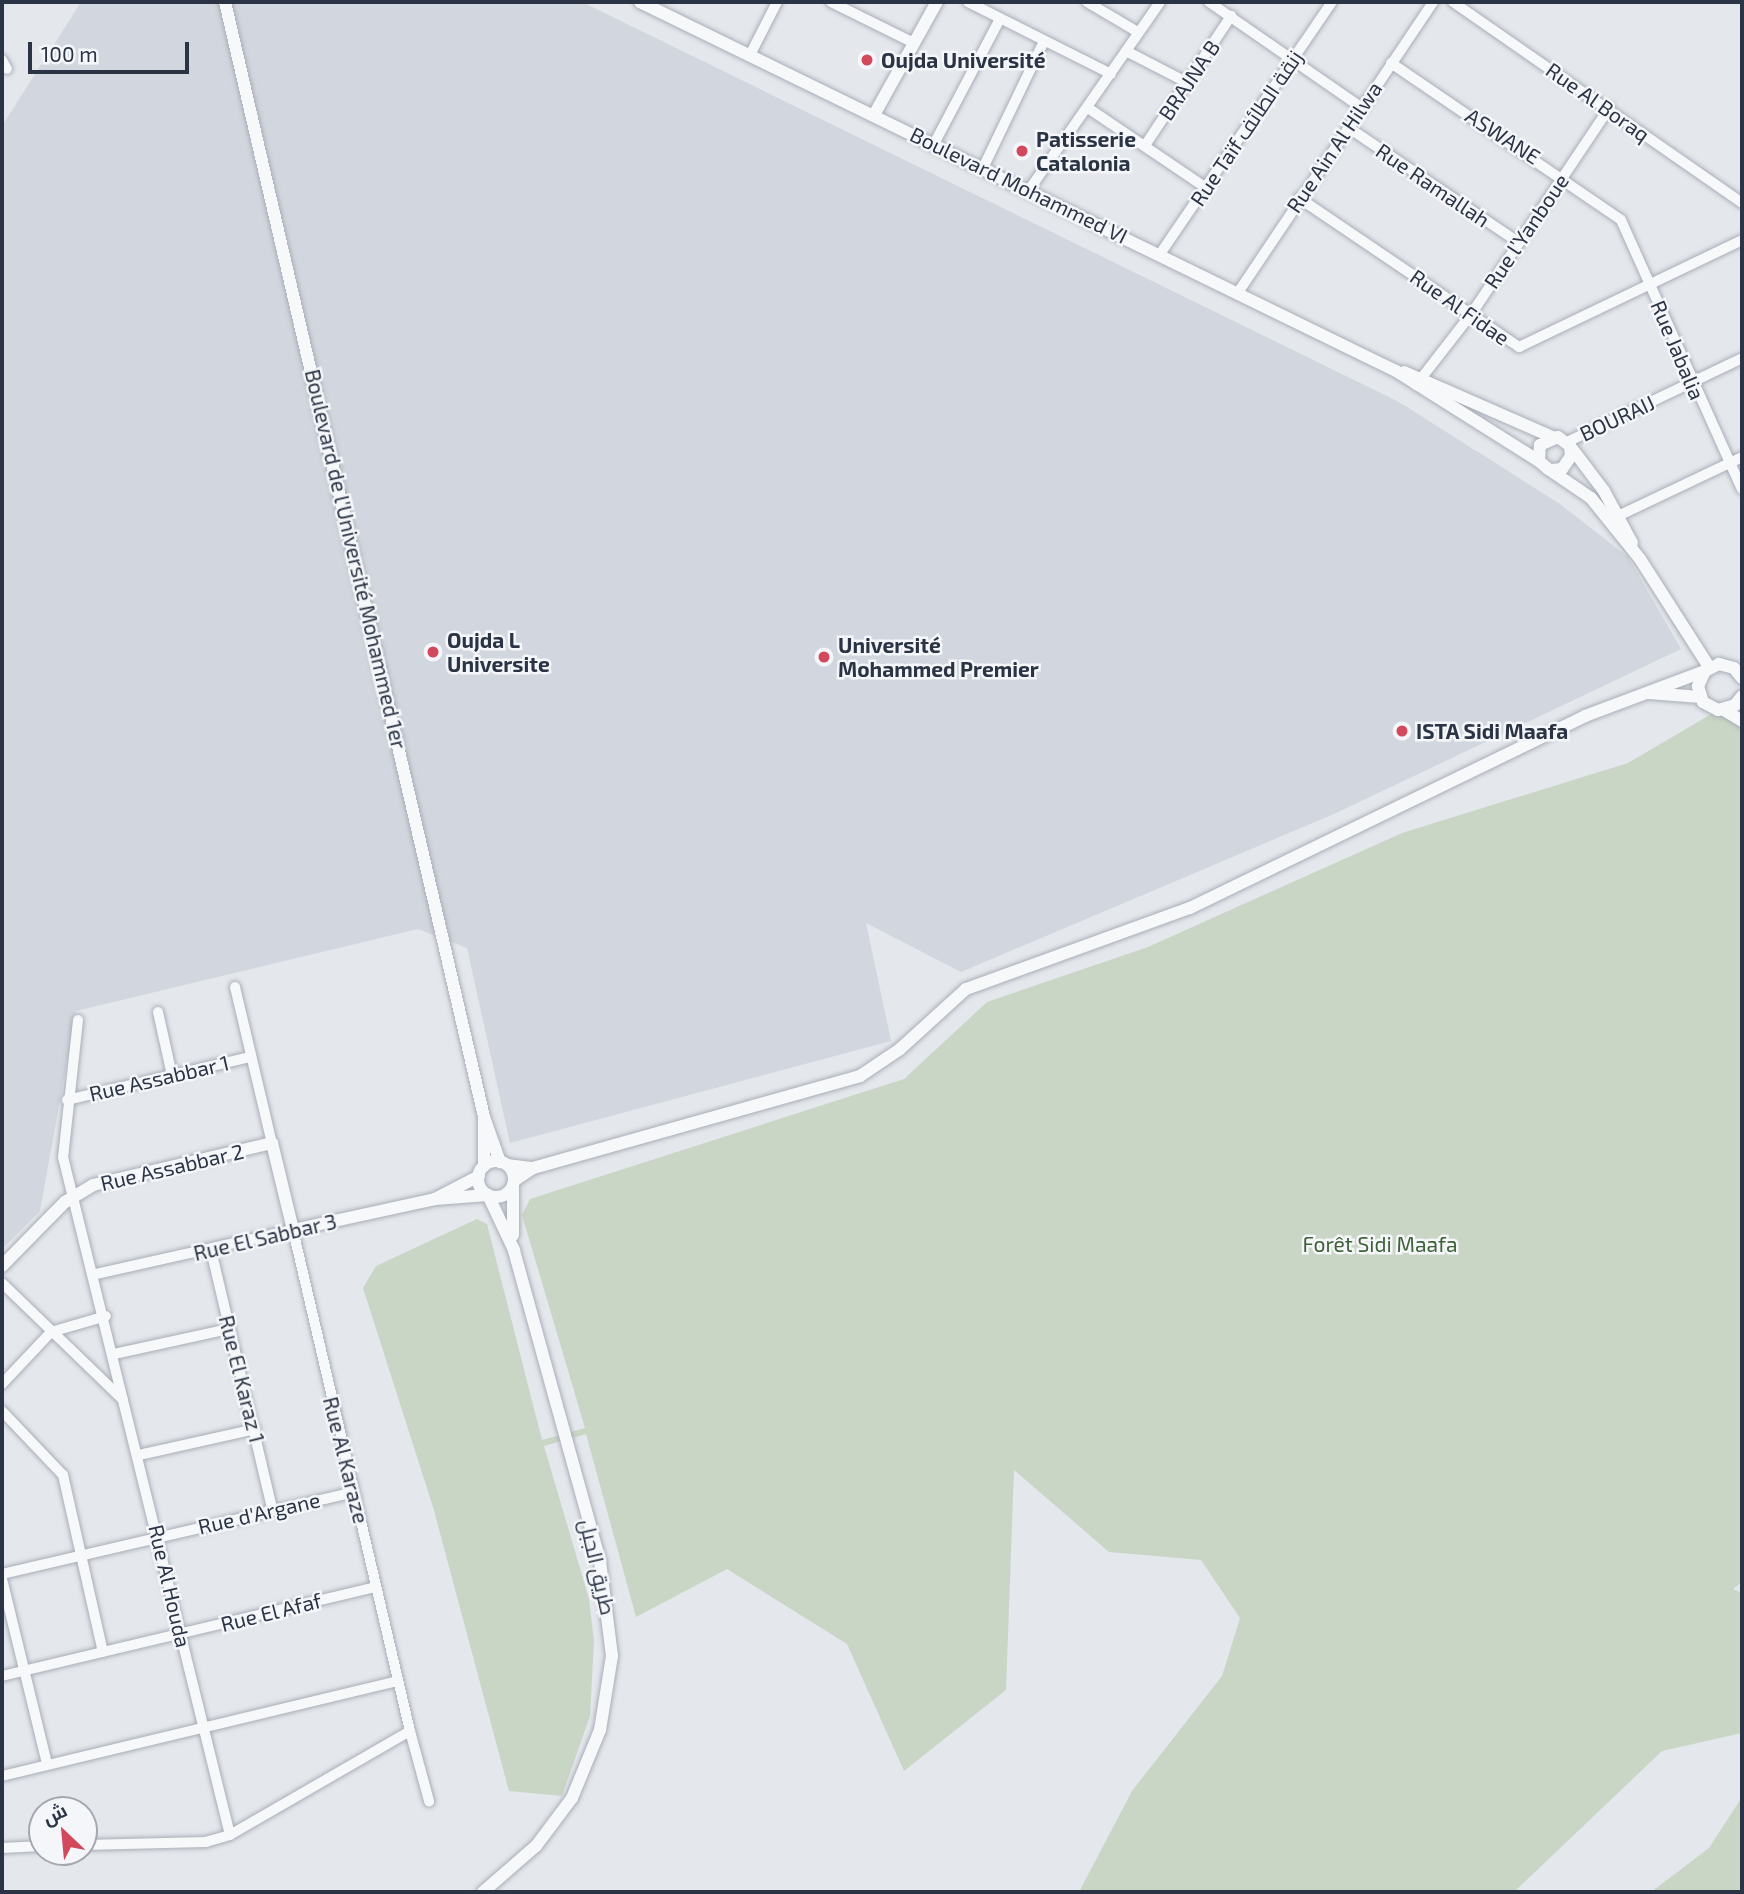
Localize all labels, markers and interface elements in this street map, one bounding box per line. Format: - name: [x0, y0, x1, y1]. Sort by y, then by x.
- scale bar: [32, 28, 192, 72]
- street label: BRAJNA B: [1153, 35, 1225, 125]
- text: 100 m: [41, 41, 98, 66]
- street label: Rue Taïf زنقة الطائف: [1184, 45, 1308, 211]
- place label: Oujda Université: [881, 47, 1045, 73]
- marker: Oujda Université: [859, 52, 875, 68]
- street label: Rue Al Boraq: [1541, 57, 1655, 147]
- street label: Rue Ain Al Hilwa: [1280, 76, 1388, 218]
- street label: ASWANE: [1461, 103, 1545, 169]
- street label: Boulevard Mohammed VI: [906, 121, 1132, 249]
- place label: Patisserie Catalonia: [1036, 126, 1136, 176]
- street label: Rue Ramallah: [1371, 138, 1495, 232]
- marker: Patisserie Catalonia: [1014, 143, 1030, 159]
- street label: Rue l’Yanboue: [1478, 169, 1574, 293]
- street label: Rue Al Fidae: [1405, 263, 1515, 351]
- street label: Rue Jabalia: [1646, 296, 1710, 404]
- street label: Boulevard de l'Université Mohammed 1er: [300, 367, 412, 751]
- street label: BOURAIJ: [1576, 390, 1658, 446]
- place label: Oujda L Universite: [447, 627, 550, 677]
- place label: Université Mohammed Premier: [838, 632, 1039, 682]
- marker: Oujda L Universite: [425, 644, 441, 660]
- marker: Université Mohammed Premier: [816, 649, 832, 665]
- place label: ISTA Sidi Maafa: [1416, 718, 1569, 744]
- marker: ISTA Sidi Maafa: [1394, 723, 1410, 739]
- street label: Rue Assabbar 1: [86, 1050, 232, 1106]
- street label: Rue Assabbar 2: [97, 1138, 247, 1196]
- street label: Rue El Sabbar 3: [190, 1208, 340, 1266]
- park label: Forêt Sidi Maafa: [1303, 1231, 1457, 1257]
- street label: Rue El Karaz 1: [214, 1312, 270, 1446]
- street label: Rue Al Karaze: [318, 1394, 374, 1526]
- street label: Rue d'Argane: [195, 1487, 323, 1539]
- street label: طريق الجبل: [575, 1517, 621, 1617]
- street label: Rue Al Houda: [144, 1522, 196, 1650]
- street label: Rue El Afaf: [218, 1587, 324, 1637]
- north arrow: [28, 1796, 98, 1866]
- text: ش: [38, 1798, 70, 1829]

